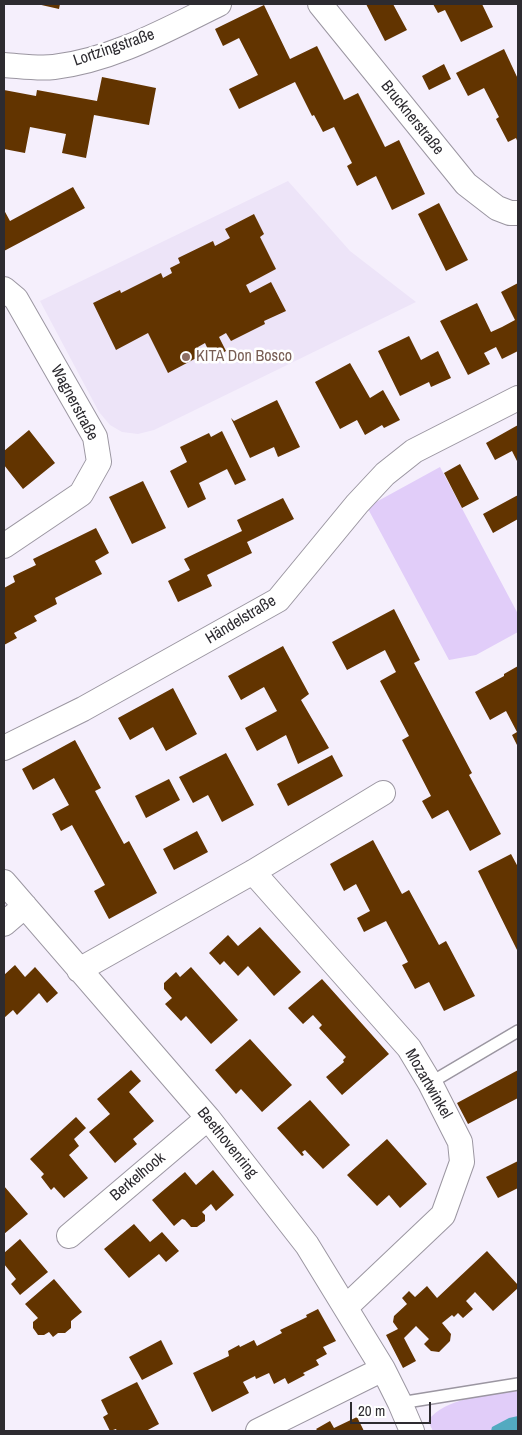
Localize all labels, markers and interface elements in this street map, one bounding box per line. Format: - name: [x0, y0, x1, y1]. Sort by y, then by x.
- street label: Lortzingstraße: [71, 25, 157, 71]
- street label: Brucknerstraße: [376, 77, 448, 159]
- place label: KITA Don Bosco: [196, 347, 292, 367]
- marker: KITA Don Bosco: [180, 351, 192, 363]
- street label: Wagnerstraße: [46, 362, 102, 444]
- street label: Händelstraße: [202, 591, 280, 649]
- street label: Mozartwinkel: [400, 1046, 456, 1122]
- street label: Beethovenring: [193, 1104, 261, 1182]
- street label: Berkelhook: [107, 1149, 169, 1205]
- scale bar: [352, 1392, 433, 1424]
- text: 20 m: [358, 1400, 385, 1421]

